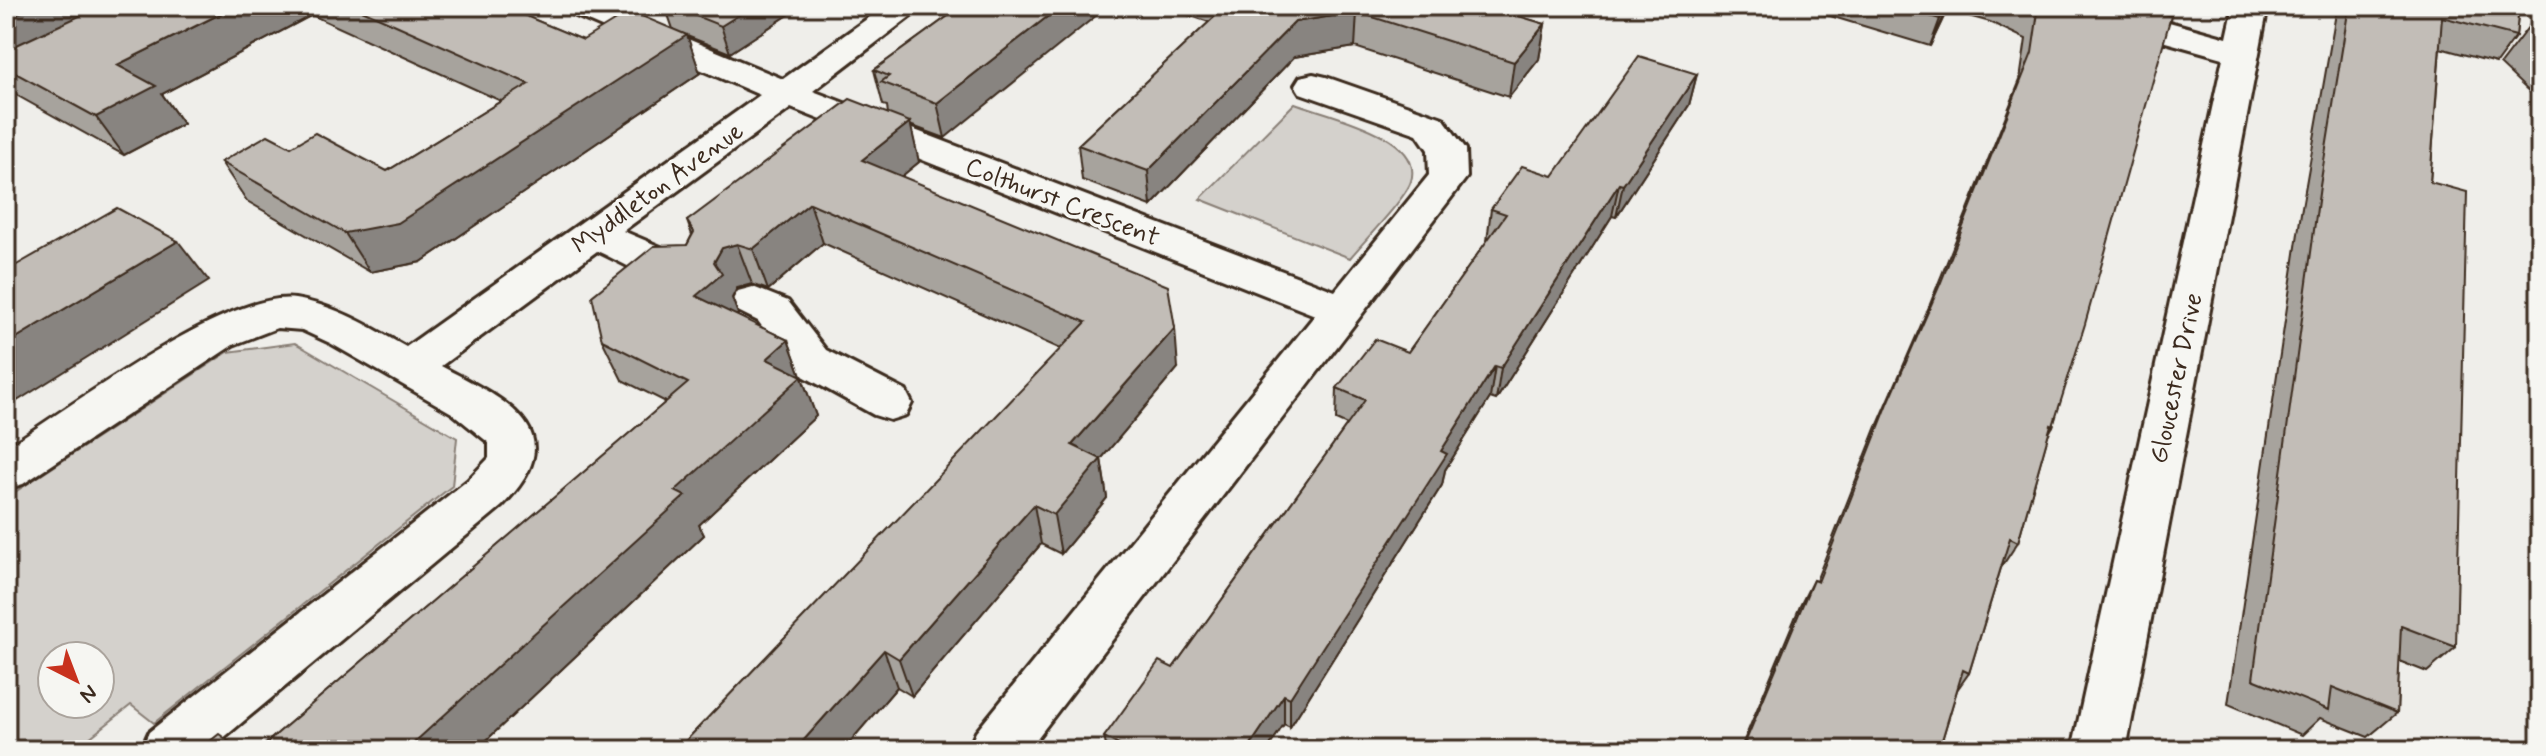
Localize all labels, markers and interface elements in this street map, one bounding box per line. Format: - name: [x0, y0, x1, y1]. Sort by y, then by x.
- street label: Myddleton Avenue: [565, 115, 751, 263]
- street label: Colthurst Crescent: [960, 150, 1164, 256]
- street label: Gloucester Drive: [2142, 290, 2212, 467]
- north arrow: [36, 640, 116, 720]
- text: N: [73, 678, 103, 709]

